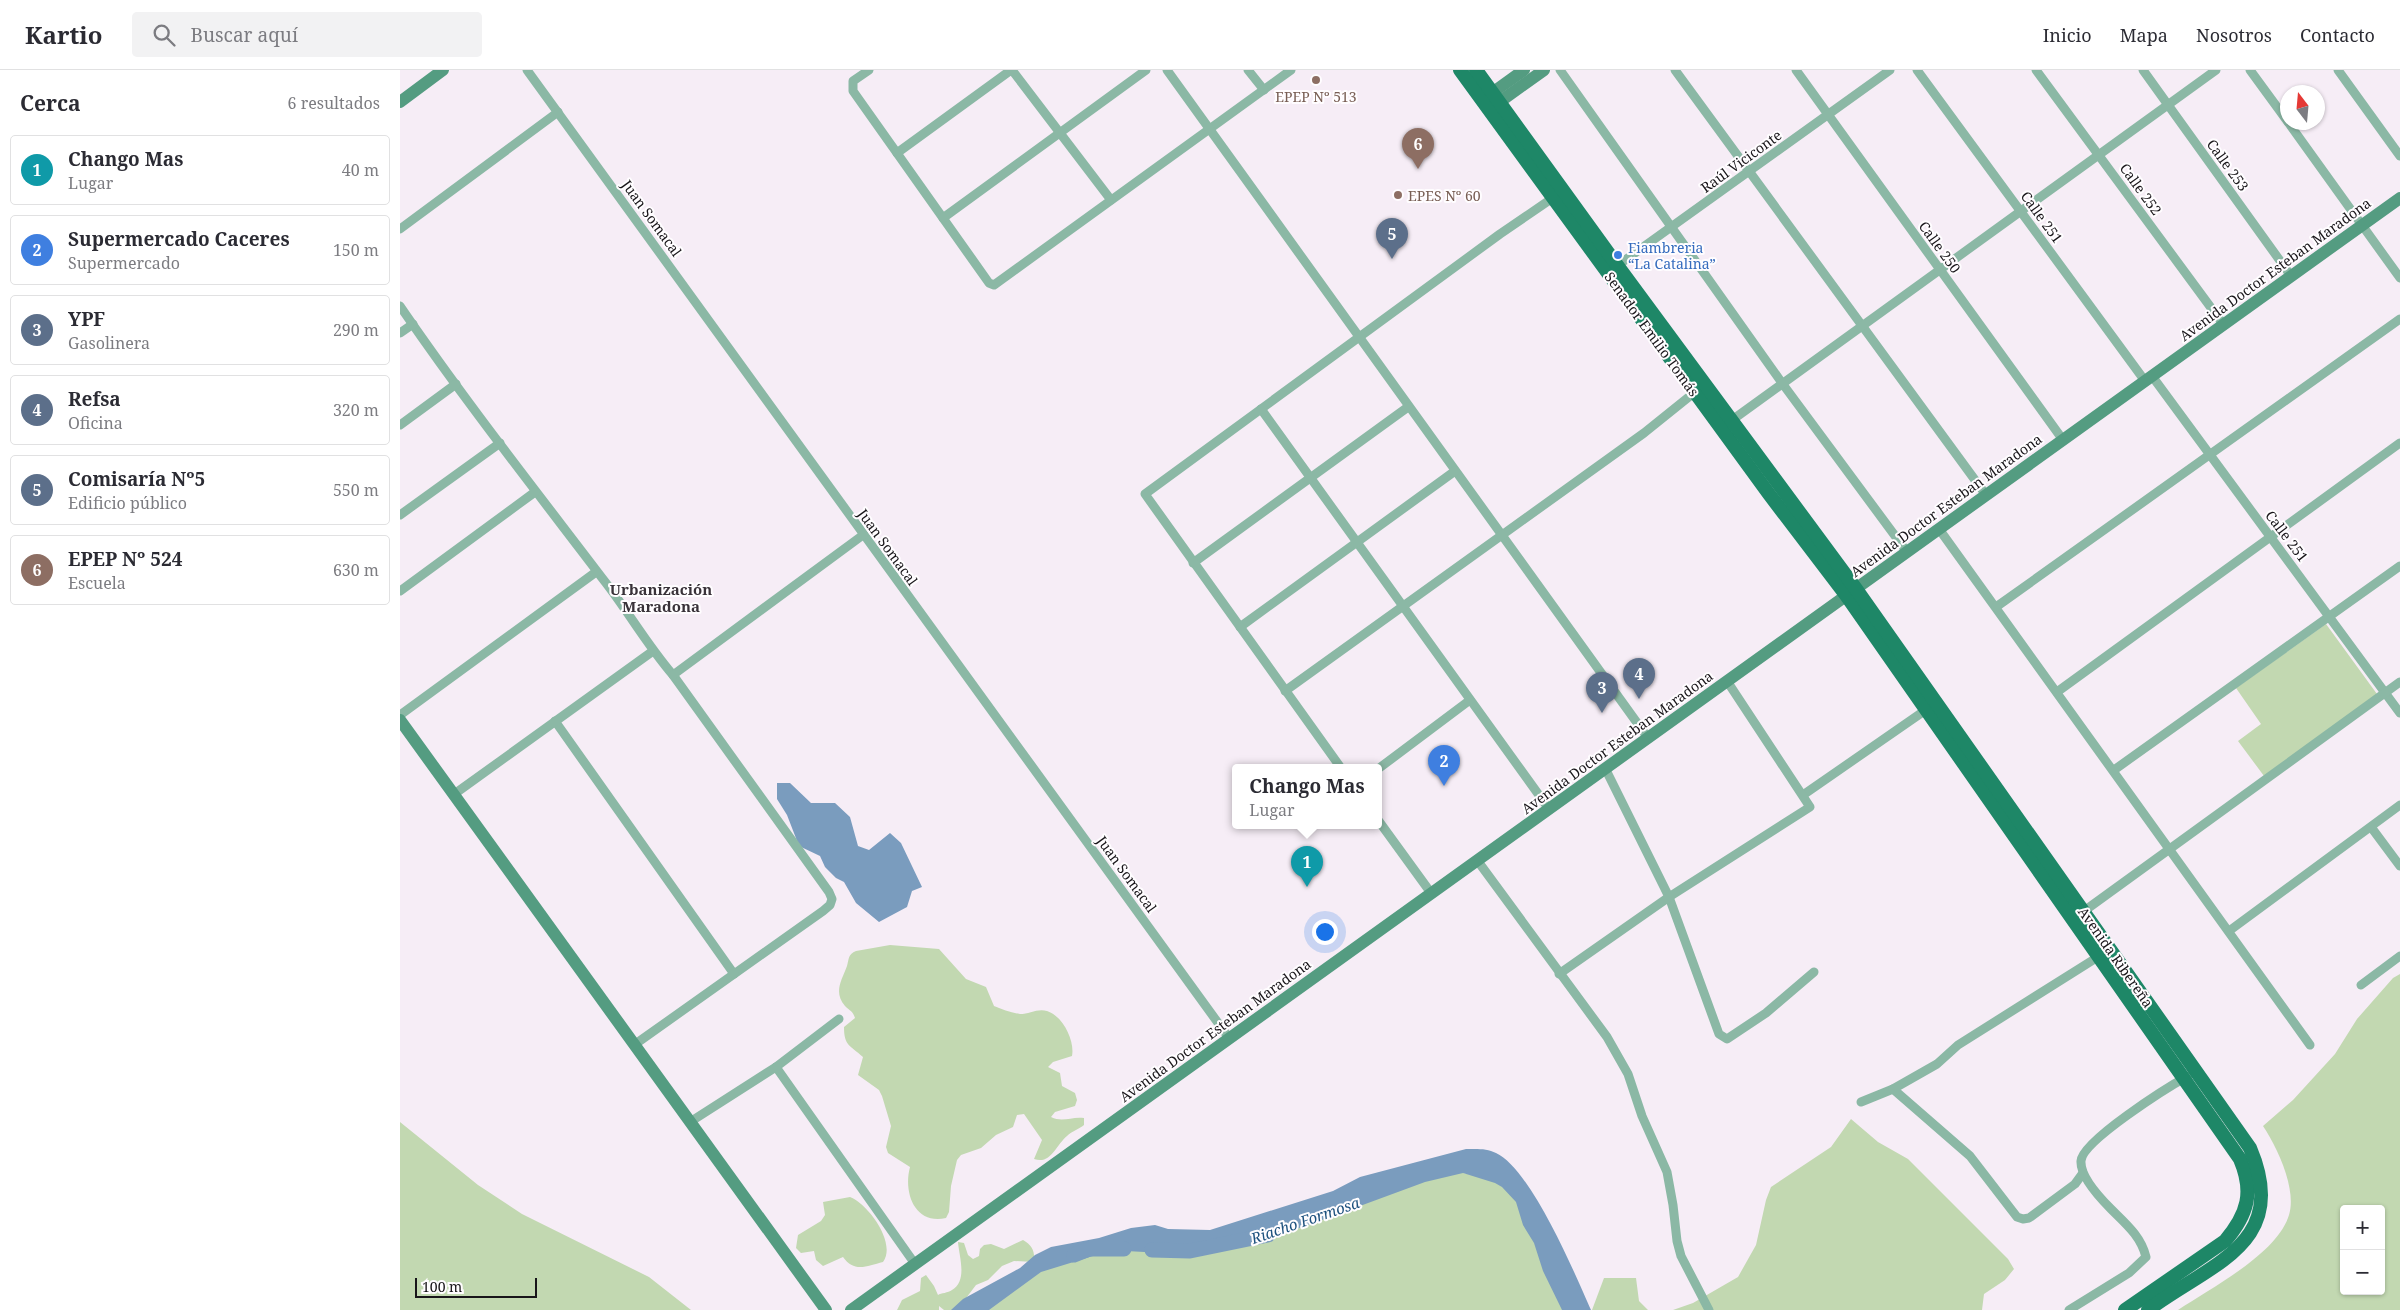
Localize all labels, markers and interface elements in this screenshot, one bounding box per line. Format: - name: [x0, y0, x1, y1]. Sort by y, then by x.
- search box: [132, 12, 482, 57]
- text: Kartio: [25, 18, 102, 51]
- icon: search: [150, 21, 178, 49]
- text: Buscar aquí: [190, 22, 298, 48]
- text: Inicio: [2043, 23, 2092, 47]
- text: Mapa: [2120, 23, 2168, 47]
- text: Nosotros: [2196, 23, 2272, 47]
- text: Contacto: [2300, 23, 2375, 47]
- marker: EPEP Nº 513: [1310, 74, 1322, 86]
- north arrow: [2280, 85, 2325, 130]
- place label: EPEP Nº 513: [1275, 87, 1357, 106]
- text: Cerca: [20, 89, 81, 117]
- text: 6 resultados: [288, 92, 380, 114]
- street label: Raúl Viciconte: [1697, 125, 1785, 197]
- pin: 6: [1402, 128, 1434, 169]
- street label: Calle 253: [2203, 135, 2253, 195]
- text: Chango Mas: [68, 146, 183, 172]
- text: 1: [32, 159, 42, 181]
- text: 40 m: [342, 159, 379, 181]
- street label: Calle 252: [2116, 159, 2166, 219]
- text: Lugar: [68, 172, 113, 194]
- street label: Juan Somacal: [617, 175, 687, 261]
- place label: EPES Nº 60: [1408, 186, 1481, 205]
- street label: Calle 251: [2017, 187, 2067, 247]
- marker: EPES Nº 60: [1392, 189, 1404, 201]
- street label: Avenida Doctor Esteban Maradona: [2176, 193, 2375, 345]
- street label: Calle 250: [1915, 217, 1965, 277]
- pin: 5: [1376, 218, 1408, 259]
- text: Supermercado Caceres: [68, 226, 290, 252]
- place label: Fiambreria “La Catalina”: [1628, 238, 1716, 273]
- text: 2: [32, 239, 42, 261]
- text: 150 m: [333, 239, 379, 261]
- marker: Fiambreria “La Catalina”: [1612, 249, 1624, 261]
- text: Supermercado: [68, 252, 180, 274]
- street label: Senador Emilio Tomás: [1600, 268, 1704, 400]
- text: YPF: [68, 306, 105, 332]
- text: 3: [32, 319, 42, 341]
- text: 290 m: [333, 319, 379, 341]
- text: Gasolinera: [68, 332, 150, 354]
- text: Refsa: [68, 386, 121, 412]
- text: 4: [32, 399, 42, 421]
- text: 320 m: [333, 399, 379, 421]
- text: Oficina: [68, 412, 123, 434]
- street label: Avenida Doctor Esteban Maradona: [1847, 429, 2046, 581]
- text: Comisaría Nº5: [68, 466, 205, 492]
- text: 5: [32, 479, 42, 501]
- text: 550 m: [333, 479, 379, 501]
- text: Edificio público: [68, 492, 187, 514]
- street label: Juan Somacal: [853, 504, 923, 590]
- street label: Calle 251: [2261, 506, 2313, 566]
- text: EPEP Nº 524: [68, 546, 182, 572]
- text: 6: [32, 559, 42, 581]
- text: 630 m: [333, 559, 379, 581]
- text: Escuela: [68, 572, 126, 594]
- district label: Urbanización Maradona: [610, 579, 712, 616]
- pin: 4: [1623, 658, 1655, 699]
- street label: Avenida Doctor Esteban Maradona: [1518, 666, 1717, 818]
- pin: 3: [1586, 672, 1618, 713]
- pin: 2: [1428, 745, 1460, 786]
- popup: [1232, 764, 1382, 829]
- text: Chango Mas: [1249, 773, 1365, 799]
- text: Lugar: [1249, 799, 1295, 821]
- street label: Juan Somacal: [1092, 831, 1162, 917]
- pin: 1: [1291, 846, 1323, 887]
- street label: Avenida Ribereña: [2074, 903, 2158, 1011]
- your location: [1312, 919, 1338, 945]
- street label: Avenida Doctor Esteban Maradona: [1116, 954, 1315, 1106]
- water label: Riacho Formosa: [1247, 1192, 1362, 1248]
- map controls: [2340, 1205, 2385, 1295]
- button: +: [2340, 1205, 2385, 1250]
- button: −: [2340, 1250, 2385, 1295]
- scale bar: [415, 1275, 538, 1298]
- text: 100 m: [422, 1277, 462, 1296]

